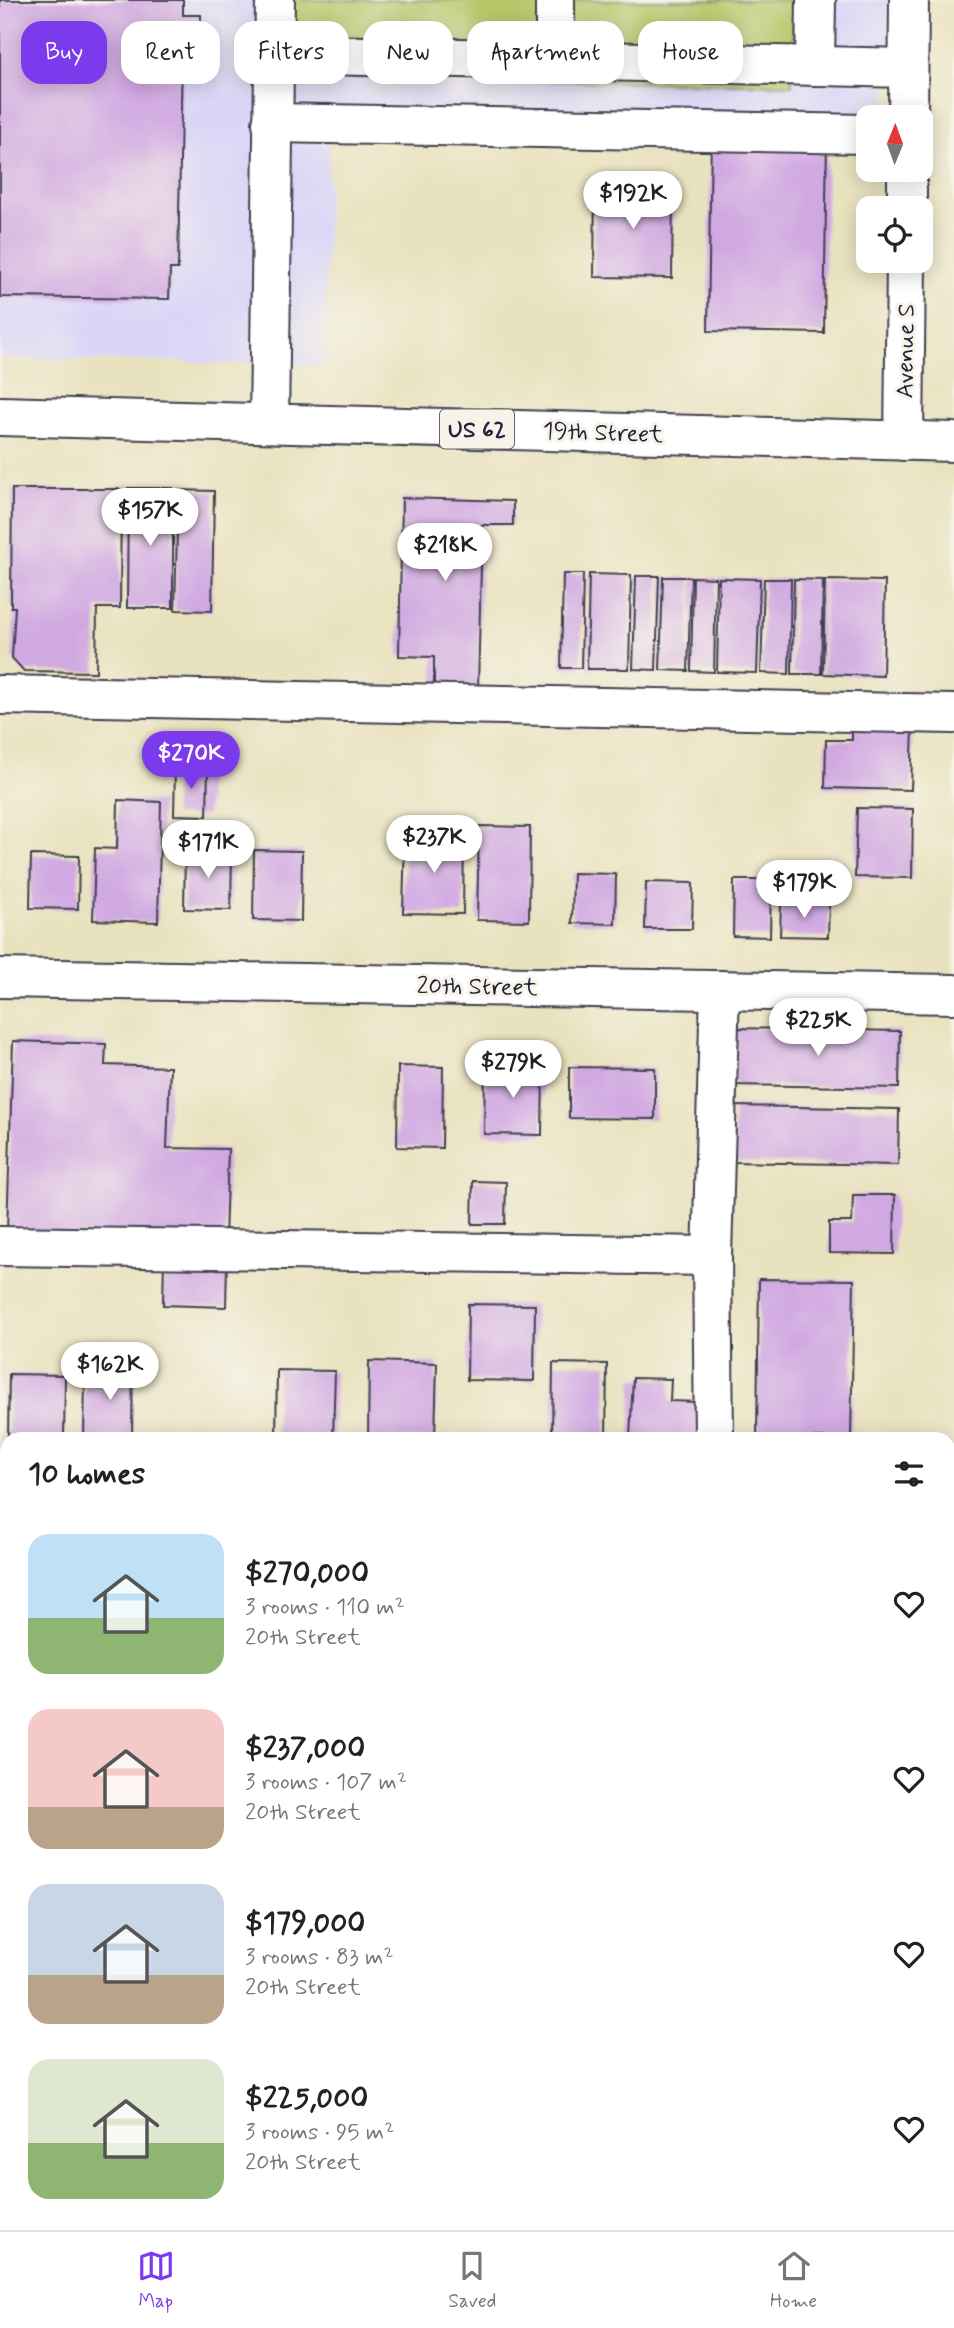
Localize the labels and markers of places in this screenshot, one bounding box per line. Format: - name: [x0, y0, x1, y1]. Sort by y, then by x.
- pin: $192K: [584, 172, 682, 231]
- pin: $157K: [101, 489, 199, 548]
- pin: $218K: [396, 524, 494, 583]
- pin: $270K: [142, 732, 240, 791]
- pin: $237K: [385, 816, 483, 875]
- pin: $171K: [159, 820, 257, 880]
- pin: $179K: [755, 860, 853, 920]
- pin: $225K: [769, 998, 867, 1058]
- pin: $279K: [464, 1040, 562, 1100]
- pin: $162K: [61, 1342, 159, 1402]

